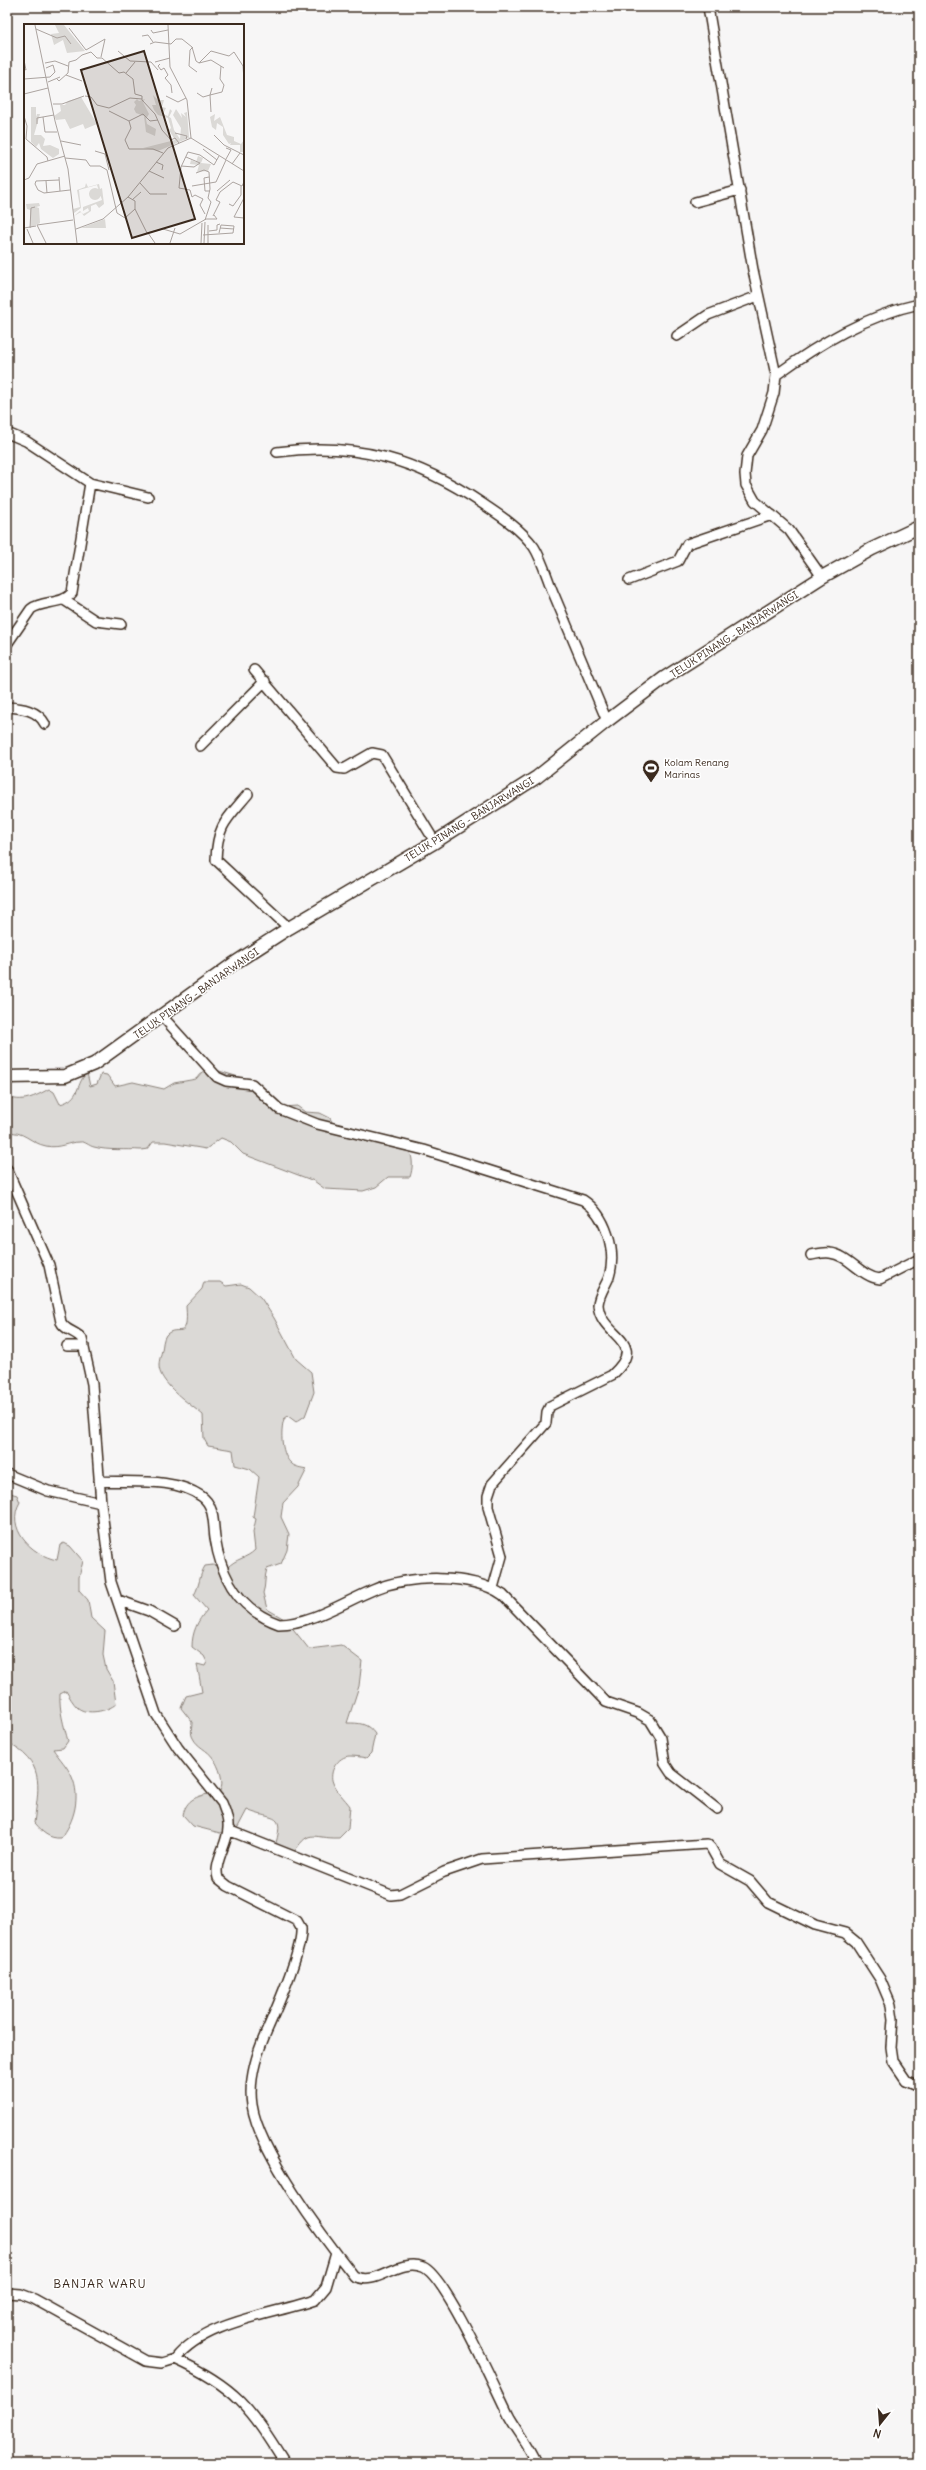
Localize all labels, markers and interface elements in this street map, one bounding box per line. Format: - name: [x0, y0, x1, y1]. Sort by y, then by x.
- inset map: [24, 24, 244, 244]
- street label: TELUK PINANG - BANJARWANGI: [668, 588, 801, 681]
- place label: Kolam Renang Marinas: [664, 756, 729, 781]
- sports icon: Kolam Renang Marinas: [641, 758, 661, 783]
- street label: TELUK PINANG - BANJARWANGI: [402, 774, 536, 865]
- street label: TELUK PINANG - BANJARWANGI: [131, 945, 261, 1042]
- district label: BANJAR WARU: [53, 2276, 147, 2291]
- north arrow: [860, 2404, 900, 2444]
- text: N: [871, 2426, 883, 2441]

